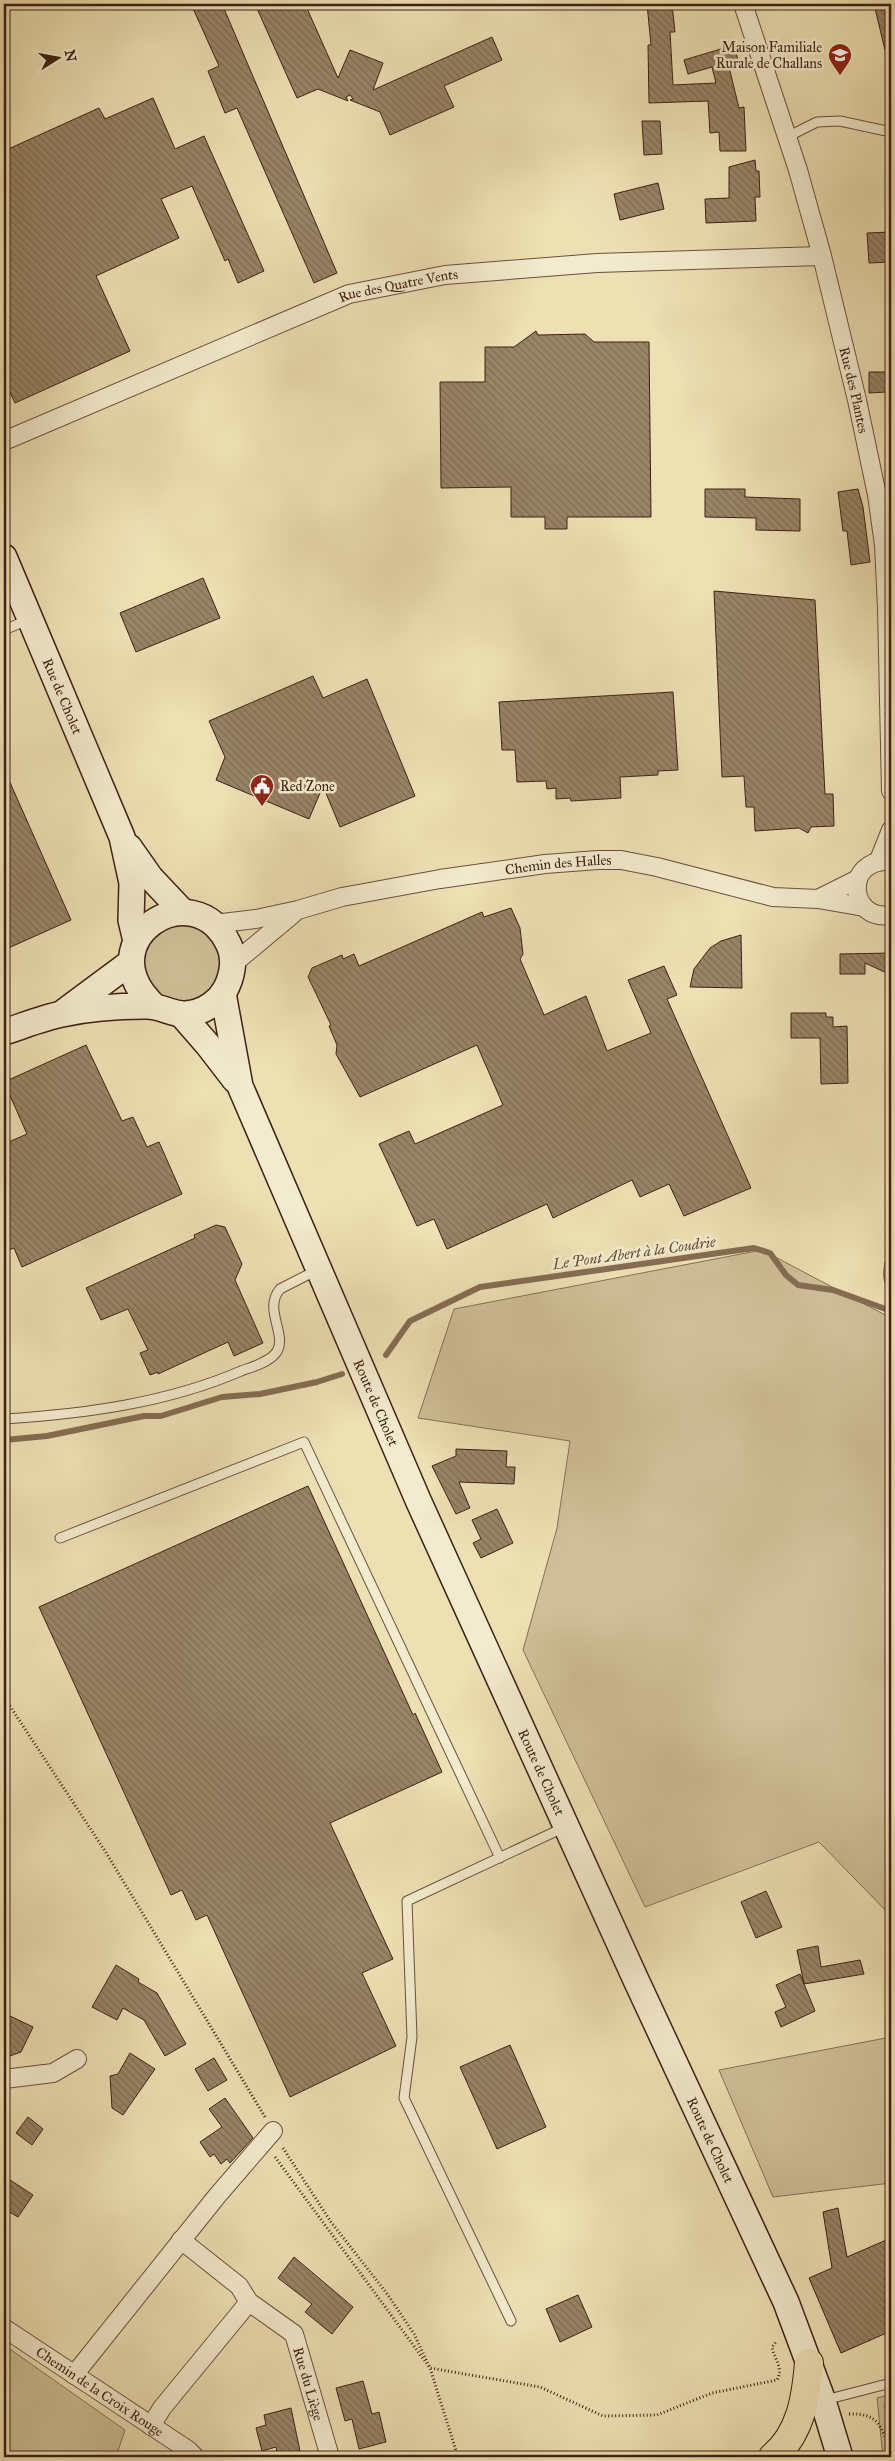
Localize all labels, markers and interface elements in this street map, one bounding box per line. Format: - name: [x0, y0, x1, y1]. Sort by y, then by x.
- north arrow: [32, 32, 82, 82]
- place label: Maison Familiale Rurale de Challans: [716, 39, 822, 72]
- school or university icon: Maison Familiale Rurale de Challans: [827, 42, 853, 76]
- text: N: [61, 48, 80, 63]
- street label: Rue des Quatre Vents: [336, 266, 459, 307]
- street label: Rue des Plantes: [835, 345, 872, 435]
- street label: Rue de Cholet: [39, 656, 86, 737]
- public building icon: Red Zone: [249, 773, 275, 807]
- place label: Red Zone: [280, 778, 335, 795]
- street label: Chemin des Halles: [504, 852, 611, 879]
- water label: Le Pont Abert à la Coudrie: [550, 1233, 717, 1273]
- street label: Route de Cholet: [349, 1357, 402, 1449]
- street label: Route de Cholet: [514, 1726, 568, 1818]
- street label: Route de Cholet: [683, 2095, 737, 2186]
- street label: Chemin de la Croix Rouge: [32, 2344, 167, 2441]
- street label: Rue du Liège: [289, 2345, 327, 2423]

